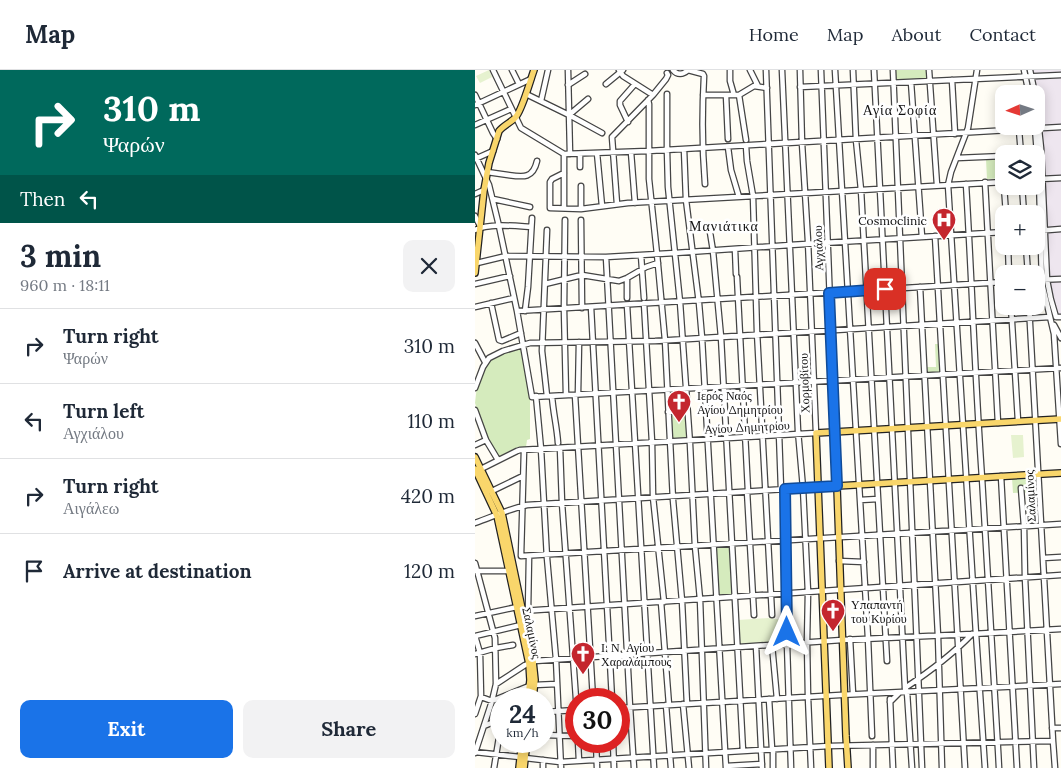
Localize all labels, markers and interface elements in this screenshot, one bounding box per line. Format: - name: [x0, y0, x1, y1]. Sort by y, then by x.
- text: Map: [25, 19, 75, 50]
- text: Home: [749, 23, 799, 46]
- text: Map: [827, 23, 863, 46]
- text: About: [891, 23, 941, 46]
- text: Contact: [969, 23, 1036, 46]
- north arrow: [995, 85, 1045, 135]
- map controls: [995, 85, 1045, 315]
- text: 310 m: [103, 86, 200, 131]
- icon: right: [20, 90, 85, 155]
- district label: Αγία Σοφία: [863, 101, 937, 119]
- text: Ψαρών: [103, 130, 165, 158]
- button: layers: [995, 145, 1045, 195]
- icon: left: [75, 185, 103, 213]
- text: Then: [20, 187, 65, 211]
- button: +: [995, 205, 1045, 255]
- hospital icon: Cosmoclinic: [931, 207, 957, 241]
- place label: Cosmoclinic: [858, 213, 927, 228]
- district label: Μανιάτικα: [689, 217, 759, 235]
- street label: Αγχιάλου: [810, 225, 826, 271]
- text: 3 min: [20, 237, 101, 275]
- button: close: [403, 240, 455, 292]
- button: −: [995, 265, 1045, 315]
- pin: [864, 268, 906, 310]
- text: 960 m · 18:11: [20, 275, 110, 295]
- icon: arrive: [871, 275, 899, 303]
- text: Turn right: [63, 324, 159, 348]
- icon: right: [20, 332, 48, 360]
- text: 310 m: [404, 334, 455, 358]
- text: Ψαρών: [63, 348, 108, 368]
- street label: Χορμοβίτου: [795, 353, 813, 413]
- place label: Ιερός Ναός Αγίου Δημητρίου: [697, 388, 783, 417]
- church icon: Ιερός Ναός Αγίου Δημητρίου: [666, 389, 692, 423]
- text: Turn left: [63, 399, 144, 423]
- icon: left: [20, 407, 48, 435]
- text: 110 m: [407, 409, 455, 433]
- street label: Αγίου Δημητρίου: [704, 417, 790, 437]
- text: Αγχιάλου: [63, 423, 124, 443]
- street label: Σαλαμίνος: [1021, 469, 1039, 522]
- text: Turn right: [63, 474, 159, 498]
- icon: right: [20, 482, 48, 510]
- text: 420 m: [401, 484, 455, 508]
- text: Αιγάλεω: [63, 498, 119, 518]
- icon: arrive: [20, 557, 48, 585]
- text: Arrive at destination: [63, 559, 252, 583]
- text: 120 m: [404, 559, 455, 583]
- place label: Υπαπαντή του Κυρίου: [851, 597, 907, 626]
- church icon: Υπαπαντή του Κυρίου: [820, 598, 846, 632]
- position arrow: [760, 605, 812, 657]
- street label: Σαλαμίνος: [519, 606, 545, 660]
- place label: Ι. Ν. Αγίου Χαραλάμπους: [601, 640, 672, 669]
- church icon: Ι. Ν. Αγίου Χαραλάμπους: [570, 641, 596, 675]
- speed limit sign: 30: [565, 688, 630, 753]
- text: 24: [509, 698, 536, 730]
- button: Exit: [20, 700, 233, 758]
- button: Share: [243, 700, 455, 758]
- text: km/h: [506, 725, 539, 740]

